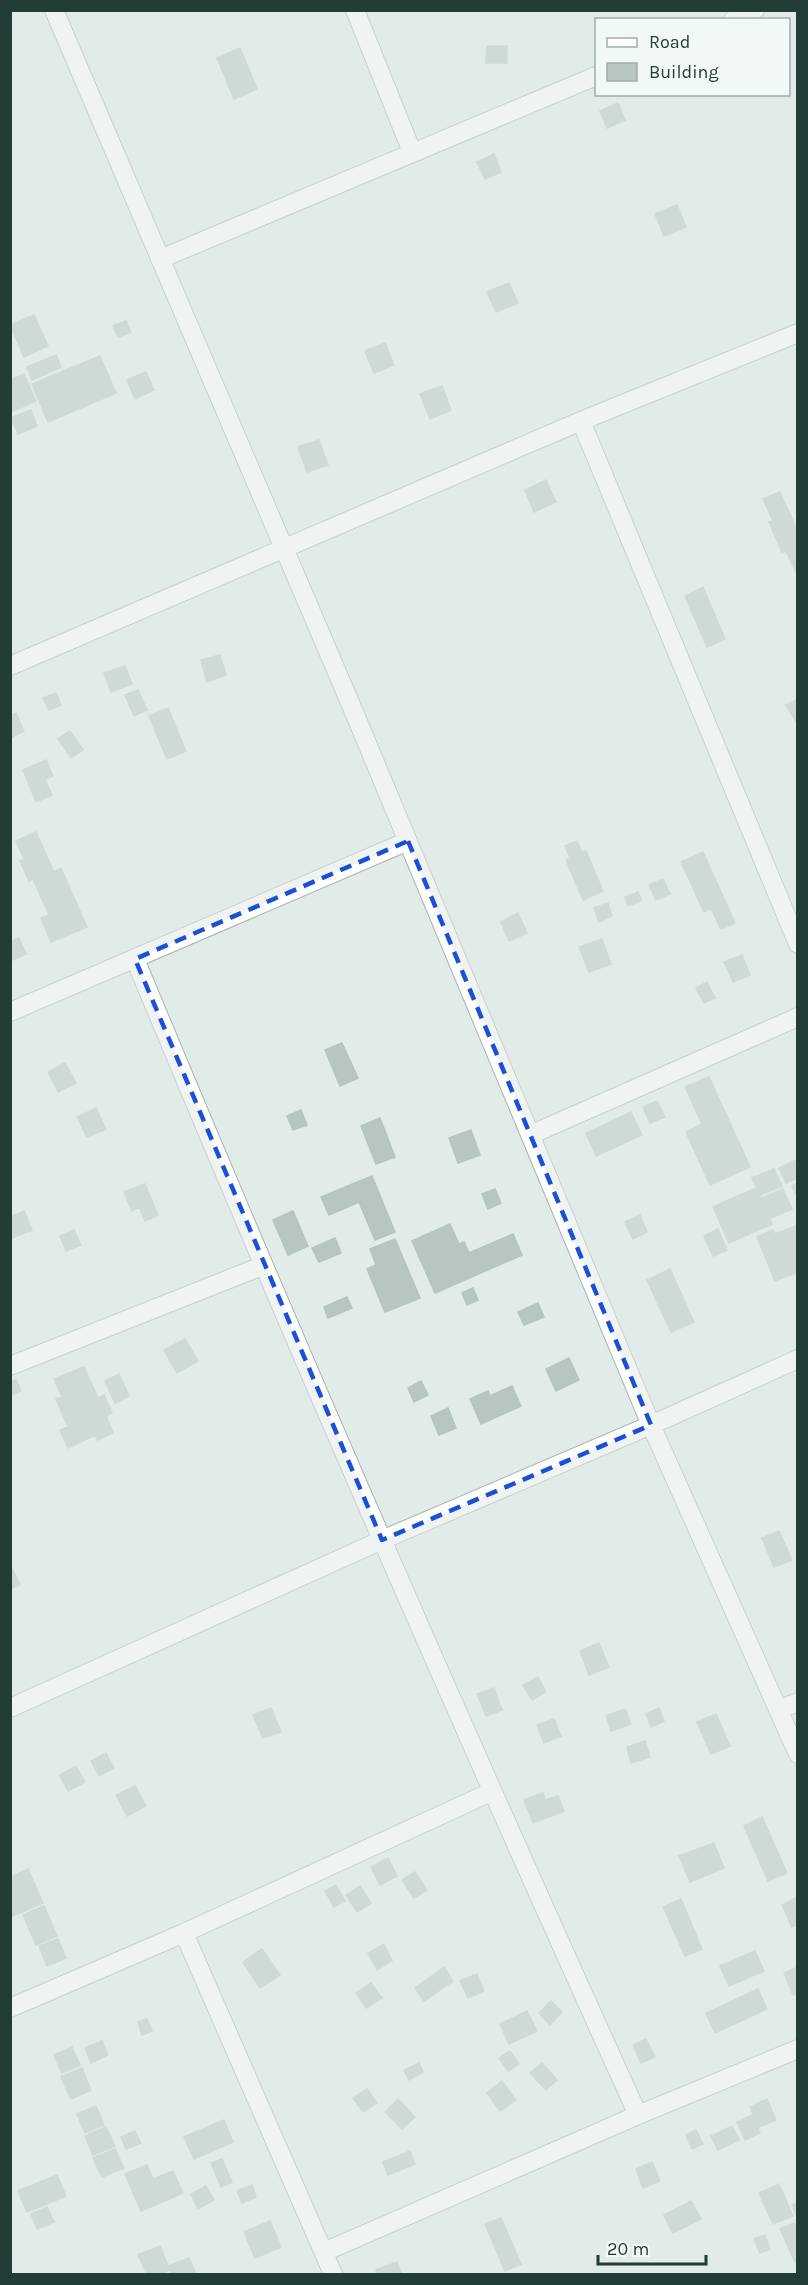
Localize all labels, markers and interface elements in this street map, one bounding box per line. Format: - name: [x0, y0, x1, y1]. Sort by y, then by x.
- legend: [595, 18, 790, 96]
- text: Road: [649, 31, 690, 53]
- text: Building: [649, 61, 719, 83]
- scale bar: [598, 2228, 706, 2266]
- text: 20 m: [607, 2238, 649, 2260]

